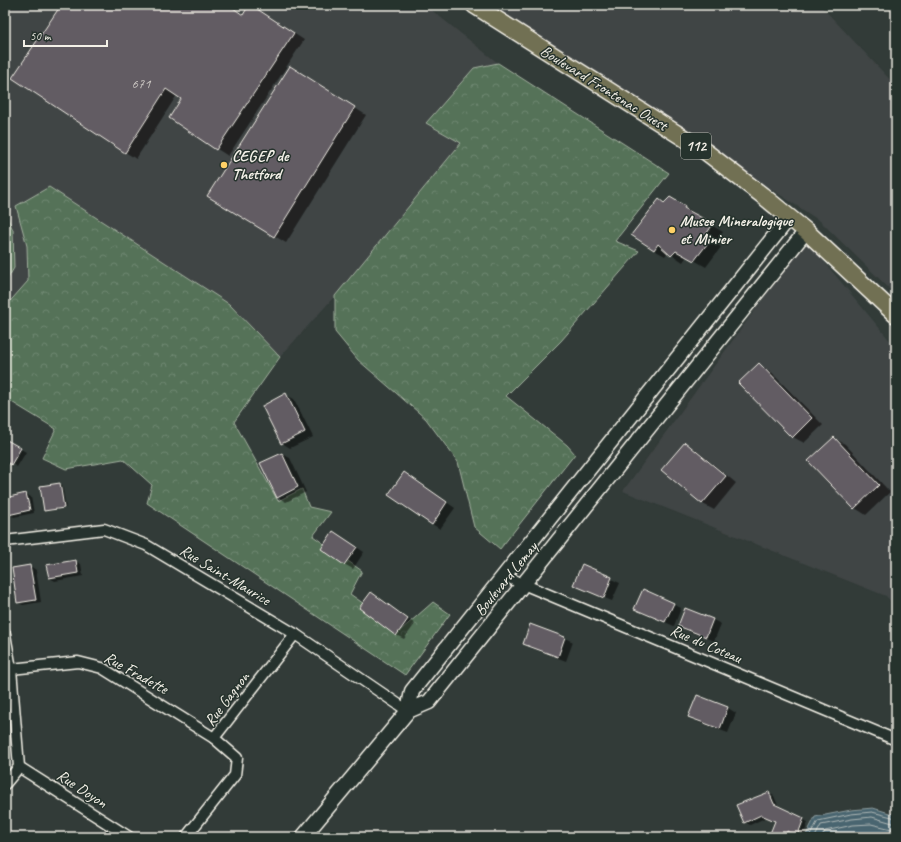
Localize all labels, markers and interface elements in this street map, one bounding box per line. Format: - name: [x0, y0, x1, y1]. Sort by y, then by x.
- scale bar: [24, 22, 107, 48]
- text: 50 m: [30, 28, 52, 44]
- street label: Boulevard Frontenac Ouest: [537, 41, 673, 136]
- house number: 671: [132, 75, 151, 92]
- road number: 112: [681, 133, 711, 159]
- place label: CEGEP de Thetford: [232, 146, 290, 184]
- marker: CEGEP de Thetford: [219, 160, 229, 170]
- place label: Musee Mineralogique et Minier: [680, 211, 794, 249]
- marker: Musee Mineralogique et Minier: [667, 225, 677, 235]
- street label: Boulevard Lemay: [470, 537, 543, 620]
- street label: Rue Saint-Maurice: [176, 540, 275, 611]
- street label: Rue du Coteau: [667, 620, 746, 668]
- street label: Rue Fradette: [101, 647, 173, 700]
- street label: Rue Gagnon: [200, 667, 255, 730]
- street label: Rue Doyon: [53, 765, 112, 813]

